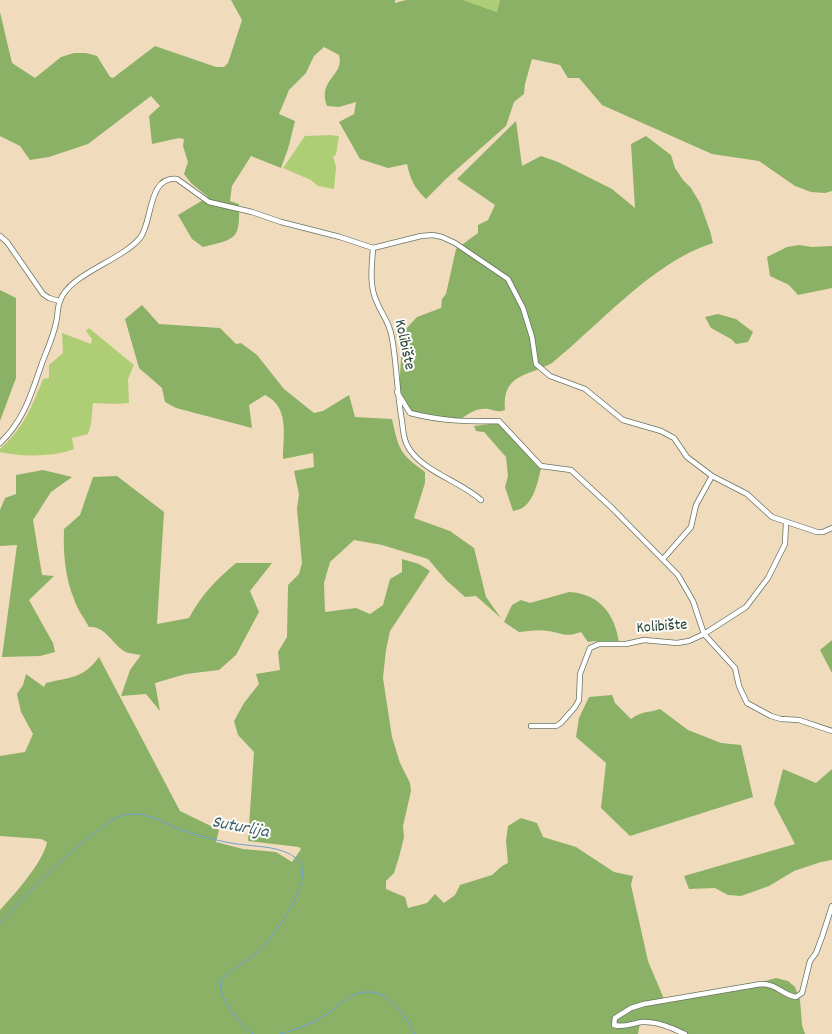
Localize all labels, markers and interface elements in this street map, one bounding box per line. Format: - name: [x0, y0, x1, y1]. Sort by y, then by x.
- street label: Kolibište: [388, 318, 418, 372]
- street label: Kolibište: [636, 617, 688, 639]
- water label: Suturlija: [210, 813, 270, 845]

